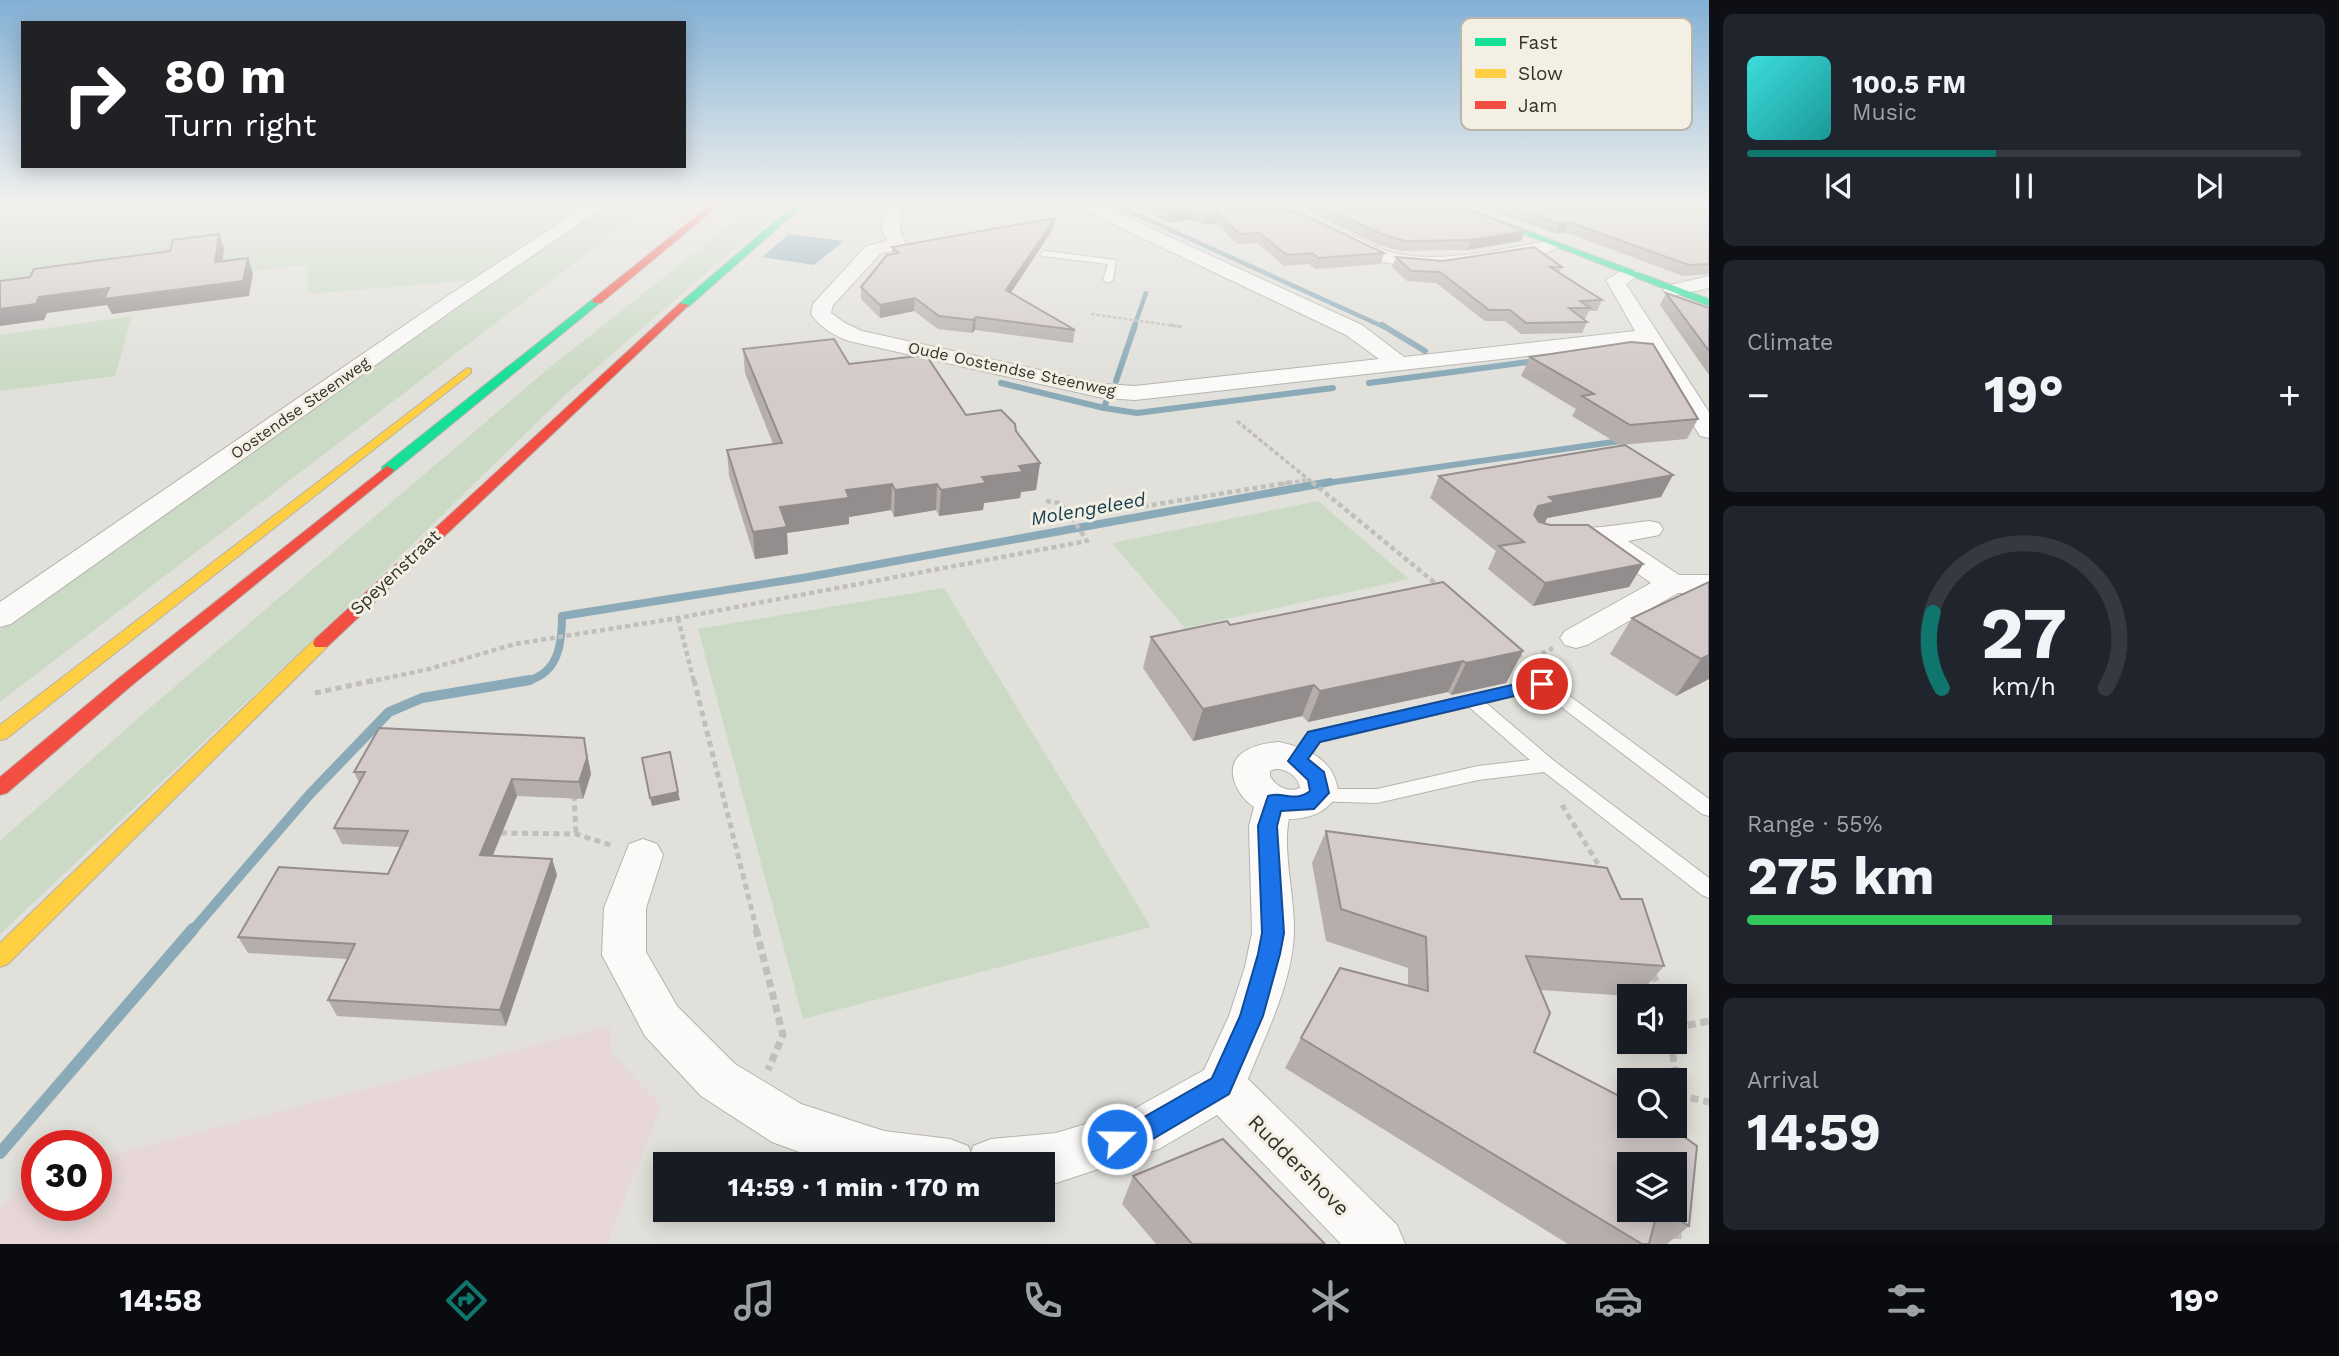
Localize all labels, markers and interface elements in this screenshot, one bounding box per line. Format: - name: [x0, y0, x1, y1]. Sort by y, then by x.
- legend: [1461, 18, 1692, 130]
- text: Fast: [1518, 31, 1557, 54]
- text: 80 m: [164, 47, 286, 105]
- icon: right: [49, 49, 140, 140]
- text: Slow: [1518, 62, 1563, 85]
- text: 100.5 FM: [1852, 69, 1966, 99]
- text: Jam: [1518, 94, 1557, 117]
- text: Music: [1852, 99, 1917, 126]
- text: Turn right: [164, 106, 316, 144]
- icon: previous: [1820, 167, 1858, 205]
- icon: pause: [2005, 167, 2043, 205]
- icon: next: [2190, 167, 2228, 205]
- text: Climate: [1747, 329, 1833, 356]
- street label: Oude Oostendse Steenweg: [907, 338, 1118, 400]
- street label: Oostendse Steenweg: [227, 353, 373, 463]
- text: 19°: [1984, 364, 2064, 425]
- text: −: [1747, 373, 1770, 417]
- text: +: [2278, 373, 2301, 417]
- water label: Molengeleed: [1029, 487, 1148, 530]
- street label: Speyenstraat: [346, 525, 445, 619]
- text: 27: [1981, 590, 2067, 676]
- pin: [1512, 654, 1572, 714]
- icon: arrive: [1523, 665, 1561, 703]
- text: km/h: [1992, 672, 2056, 701]
- text: Range · 55%: [1747, 811, 1882, 838]
- text: 275 km: [1747, 846, 1935, 907]
- map controls: [1617, 984, 1687, 1222]
- button: sound: [1617, 984, 1687, 1054]
- text: Arrival: [1747, 1067, 1819, 1094]
- button: search: [1617, 1068, 1687, 1138]
- position arrow: [1080, 1102, 1154, 1176]
- text: 14:59: [1747, 1102, 1881, 1163]
- street label: Ruddershove: [1243, 1109, 1355, 1221]
- speed limit sign: 30: [21, 1130, 112, 1221]
- button: layers: [1617, 1152, 1687, 1222]
- text: 14:59 · 1 min · 170 m: [728, 1172, 980, 1202]
- icon: directions: [442, 1276, 491, 1325]
- icon: music: [730, 1276, 779, 1325]
- icon: phone: [1018, 1276, 1067, 1325]
- icon: climate: [1306, 1276, 1355, 1325]
- icon: car: [1594, 1276, 1643, 1325]
- icon: filters: [1882, 1276, 1931, 1325]
- text: 14:58: [120, 1281, 202, 1319]
- text: 19°: [2170, 1281, 2219, 1319]

